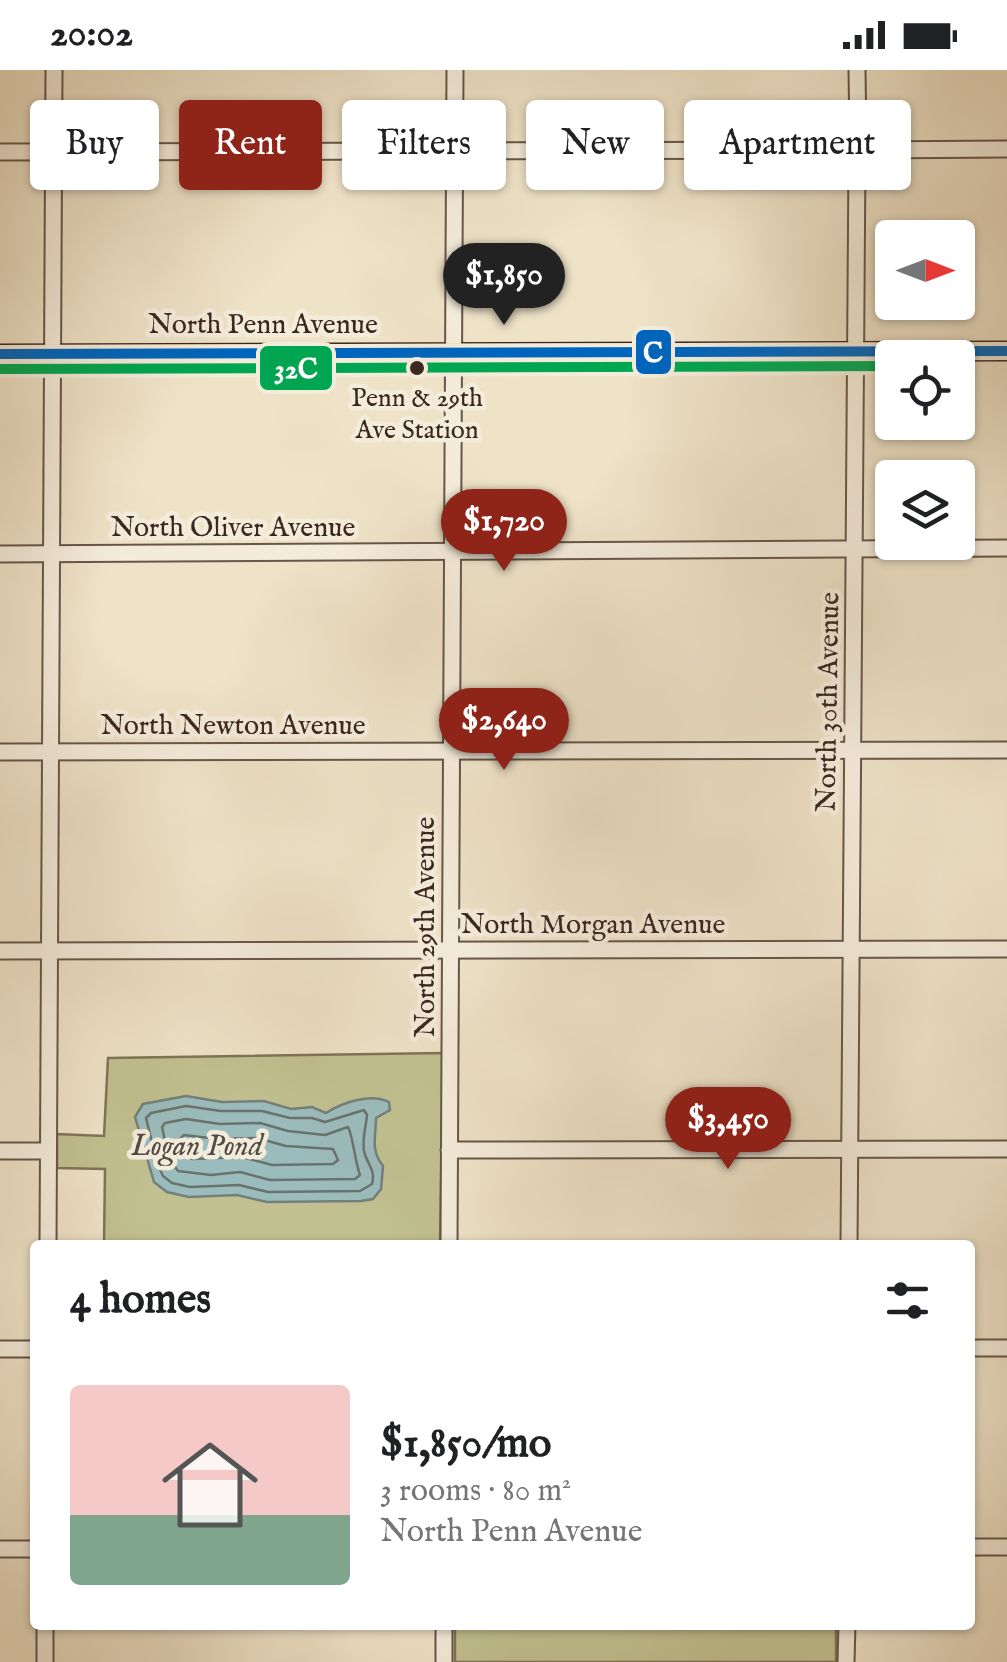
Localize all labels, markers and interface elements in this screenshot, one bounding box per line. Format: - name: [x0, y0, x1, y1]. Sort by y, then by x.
- text: 20:02: [50, 11, 133, 59]
- chip: Buy: [30, 100, 159, 190]
- chip: Rent: [179, 100, 322, 190]
- chip: Filters: [342, 100, 506, 190]
- chip: New: [526, 100, 664, 190]
- chip: Apartment: [684, 100, 911, 190]
- north arrow: [875, 220, 975, 320]
- map controls: [875, 220, 975, 560]
- pin: $1,850: [423, 243, 585, 328]
- text: $1,850: [465, 255, 543, 296]
- street label: North Penn Avenue: [148, 308, 378, 343]
- line badge: C: [634, 328, 673, 376]
- text: C: [643, 337, 663, 372]
- button: locate: [875, 340, 975, 440]
- line badge: 32C: [258, 344, 334, 392]
- text: 32C: [274, 353, 318, 388]
- marker: Penn & 29th Ave Station: [407, 358, 427, 378]
- place label: Penn & 29th Ave Station: [351, 382, 483, 447]
- button: layers: [875, 460, 975, 560]
- pin: $1,720: [423, 489, 585, 574]
- text: $1,720: [463, 501, 545, 542]
- street label: North Oliver Avenue: [111, 511, 355, 546]
- street label: North 30th Avenue: [810, 592, 848, 812]
- pin: $2,640: [423, 688, 585, 773]
- text: $2,640: [461, 700, 547, 741]
- street label: North Newton Avenue: [100, 709, 366, 744]
- street label: North 29th Avenue: [409, 816, 444, 1037]
- street label: North Morgan Avenue: [461, 908, 725, 943]
- pin: $3,450: [647, 1087, 809, 1172]
- text: $3,450: [687, 1099, 769, 1140]
- water label: Logan Pond: [130, 1128, 265, 1166]
- icon: filters: [880, 1273, 935, 1328]
- text: 4 homes: [70, 1274, 211, 1327]
- text: $1,850/mo: [380, 1418, 551, 1471]
- icon: home: [150, 1425, 270, 1545]
- text: 3 rooms · 80 m²: [380, 1471, 571, 1512]
- text: North Penn Avenue: [380, 1512, 642, 1553]

